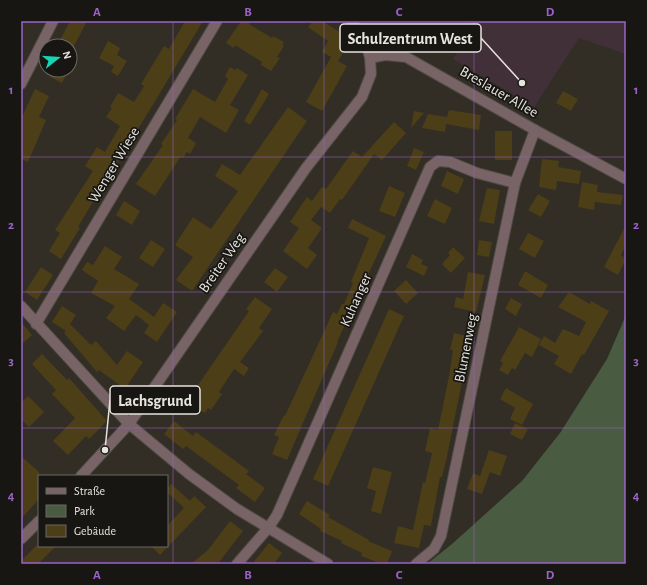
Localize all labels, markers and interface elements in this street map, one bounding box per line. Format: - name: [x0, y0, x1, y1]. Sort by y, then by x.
- text: A: [93, 6, 101, 19]
- text: B: [244, 6, 252, 19]
- text: C: [396, 6, 403, 19]
- text: D: [546, 6, 555, 19]
- callout: Schulzentrum West: [340, 24, 481, 52]
- text: Schulzentrum West: [347, 31, 473, 47]
- north arrow: [38, 38, 78, 78]
- text: N: [61, 50, 73, 60]
- street label: Breslauer Allee: [457, 64, 541, 120]
- text: 1: [9, 84, 13, 97]
- text: 1: [634, 84, 638, 97]
- street label: Wenger Wiese: [86, 124, 142, 205]
- text: 2: [8, 219, 14, 232]
- text: 2: [633, 219, 639, 232]
- street label: Breiter Weg: [196, 230, 248, 296]
- street label: Kuhanger: [338, 271, 375, 329]
- street label: Blumenweg: [452, 312, 480, 384]
- text: 3: [8, 355, 14, 368]
- text: 3: [633, 355, 639, 368]
- callout: Lachsgrund: [110, 386, 200, 414]
- text: Lachsgrund: [118, 393, 193, 409]
- legend: [38, 475, 168, 547]
- text: Straße: [74, 485, 105, 497]
- text: 4: [8, 490, 15, 503]
- text: 4: [633, 490, 640, 503]
- text: Park: [74, 505, 95, 517]
- text: Gebäude: [74, 525, 116, 537]
- text: A: [93, 569, 101, 582]
- text: B: [244, 569, 252, 582]
- text: C: [396, 569, 403, 582]
- text: D: [546, 569, 555, 582]

